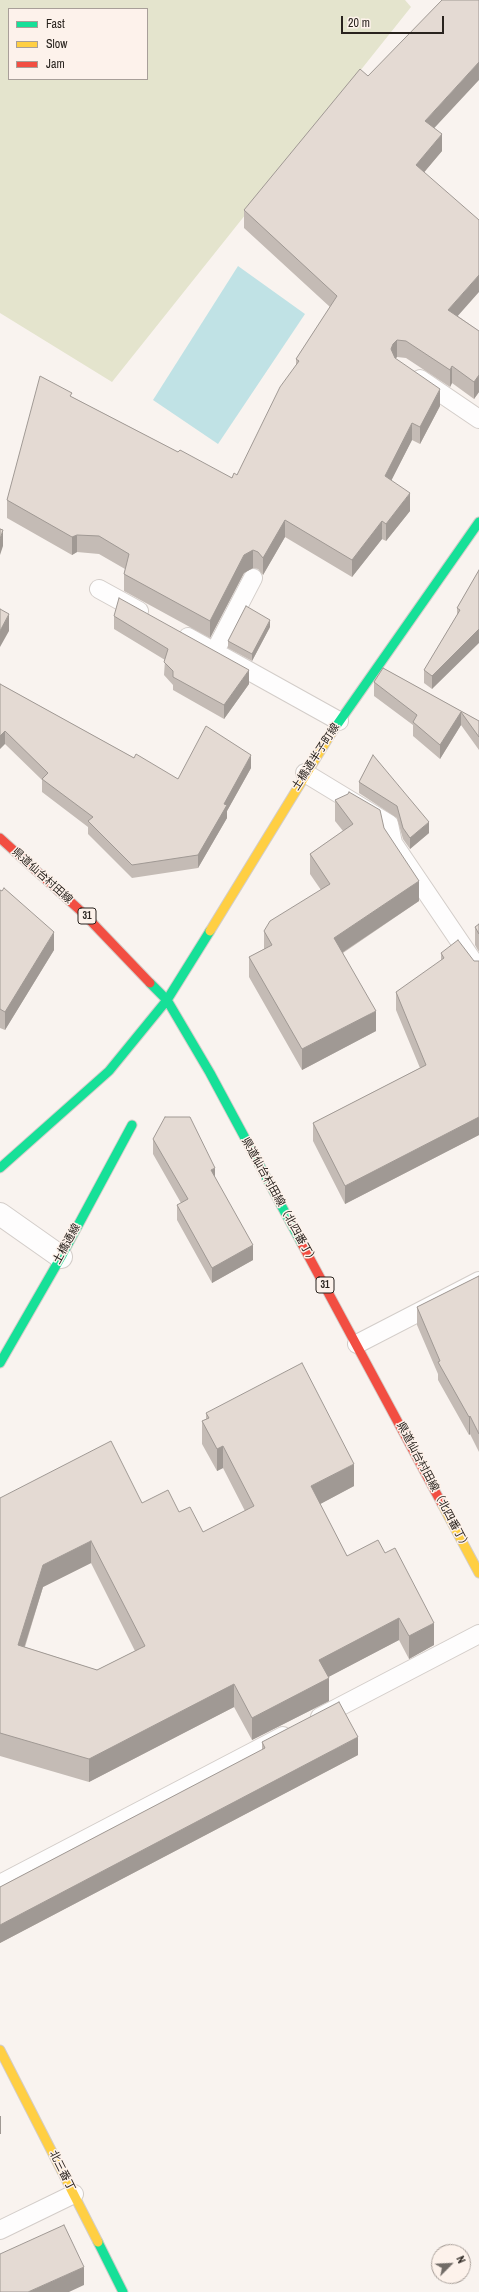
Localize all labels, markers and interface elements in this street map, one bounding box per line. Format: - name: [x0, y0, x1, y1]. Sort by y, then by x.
- legend: [8, 8, 148, 80]
- scale bar: [343, 8, 446, 34]
- text: 20 m: [348, 15, 370, 31]
- text: Fast: [46, 16, 65, 32]
- text: Slow: [46, 36, 67, 52]
- text: Jam: [46, 56, 65, 72]
- street label: 土橋通半子町線: [289, 721, 343, 793]
- street label: 県道仙台村田線: [9, 845, 75, 907]
- road number: 31: [78, 908, 96, 924]
- street label: 県道仙台村田線（北四番丁）: [239, 1135, 319, 1267]
- street label: 土橋通線: [51, 1222, 83, 1266]
- road number: 31: [316, 1277, 334, 1293]
- street label: 県道仙台村田線（北四番丁）: [394, 1420, 472, 1552]
- street label: 北三番丁: [46, 2148, 78, 2194]
- north arrow: [431, 2244, 471, 2284]
- text: N: [453, 2254, 469, 2265]

